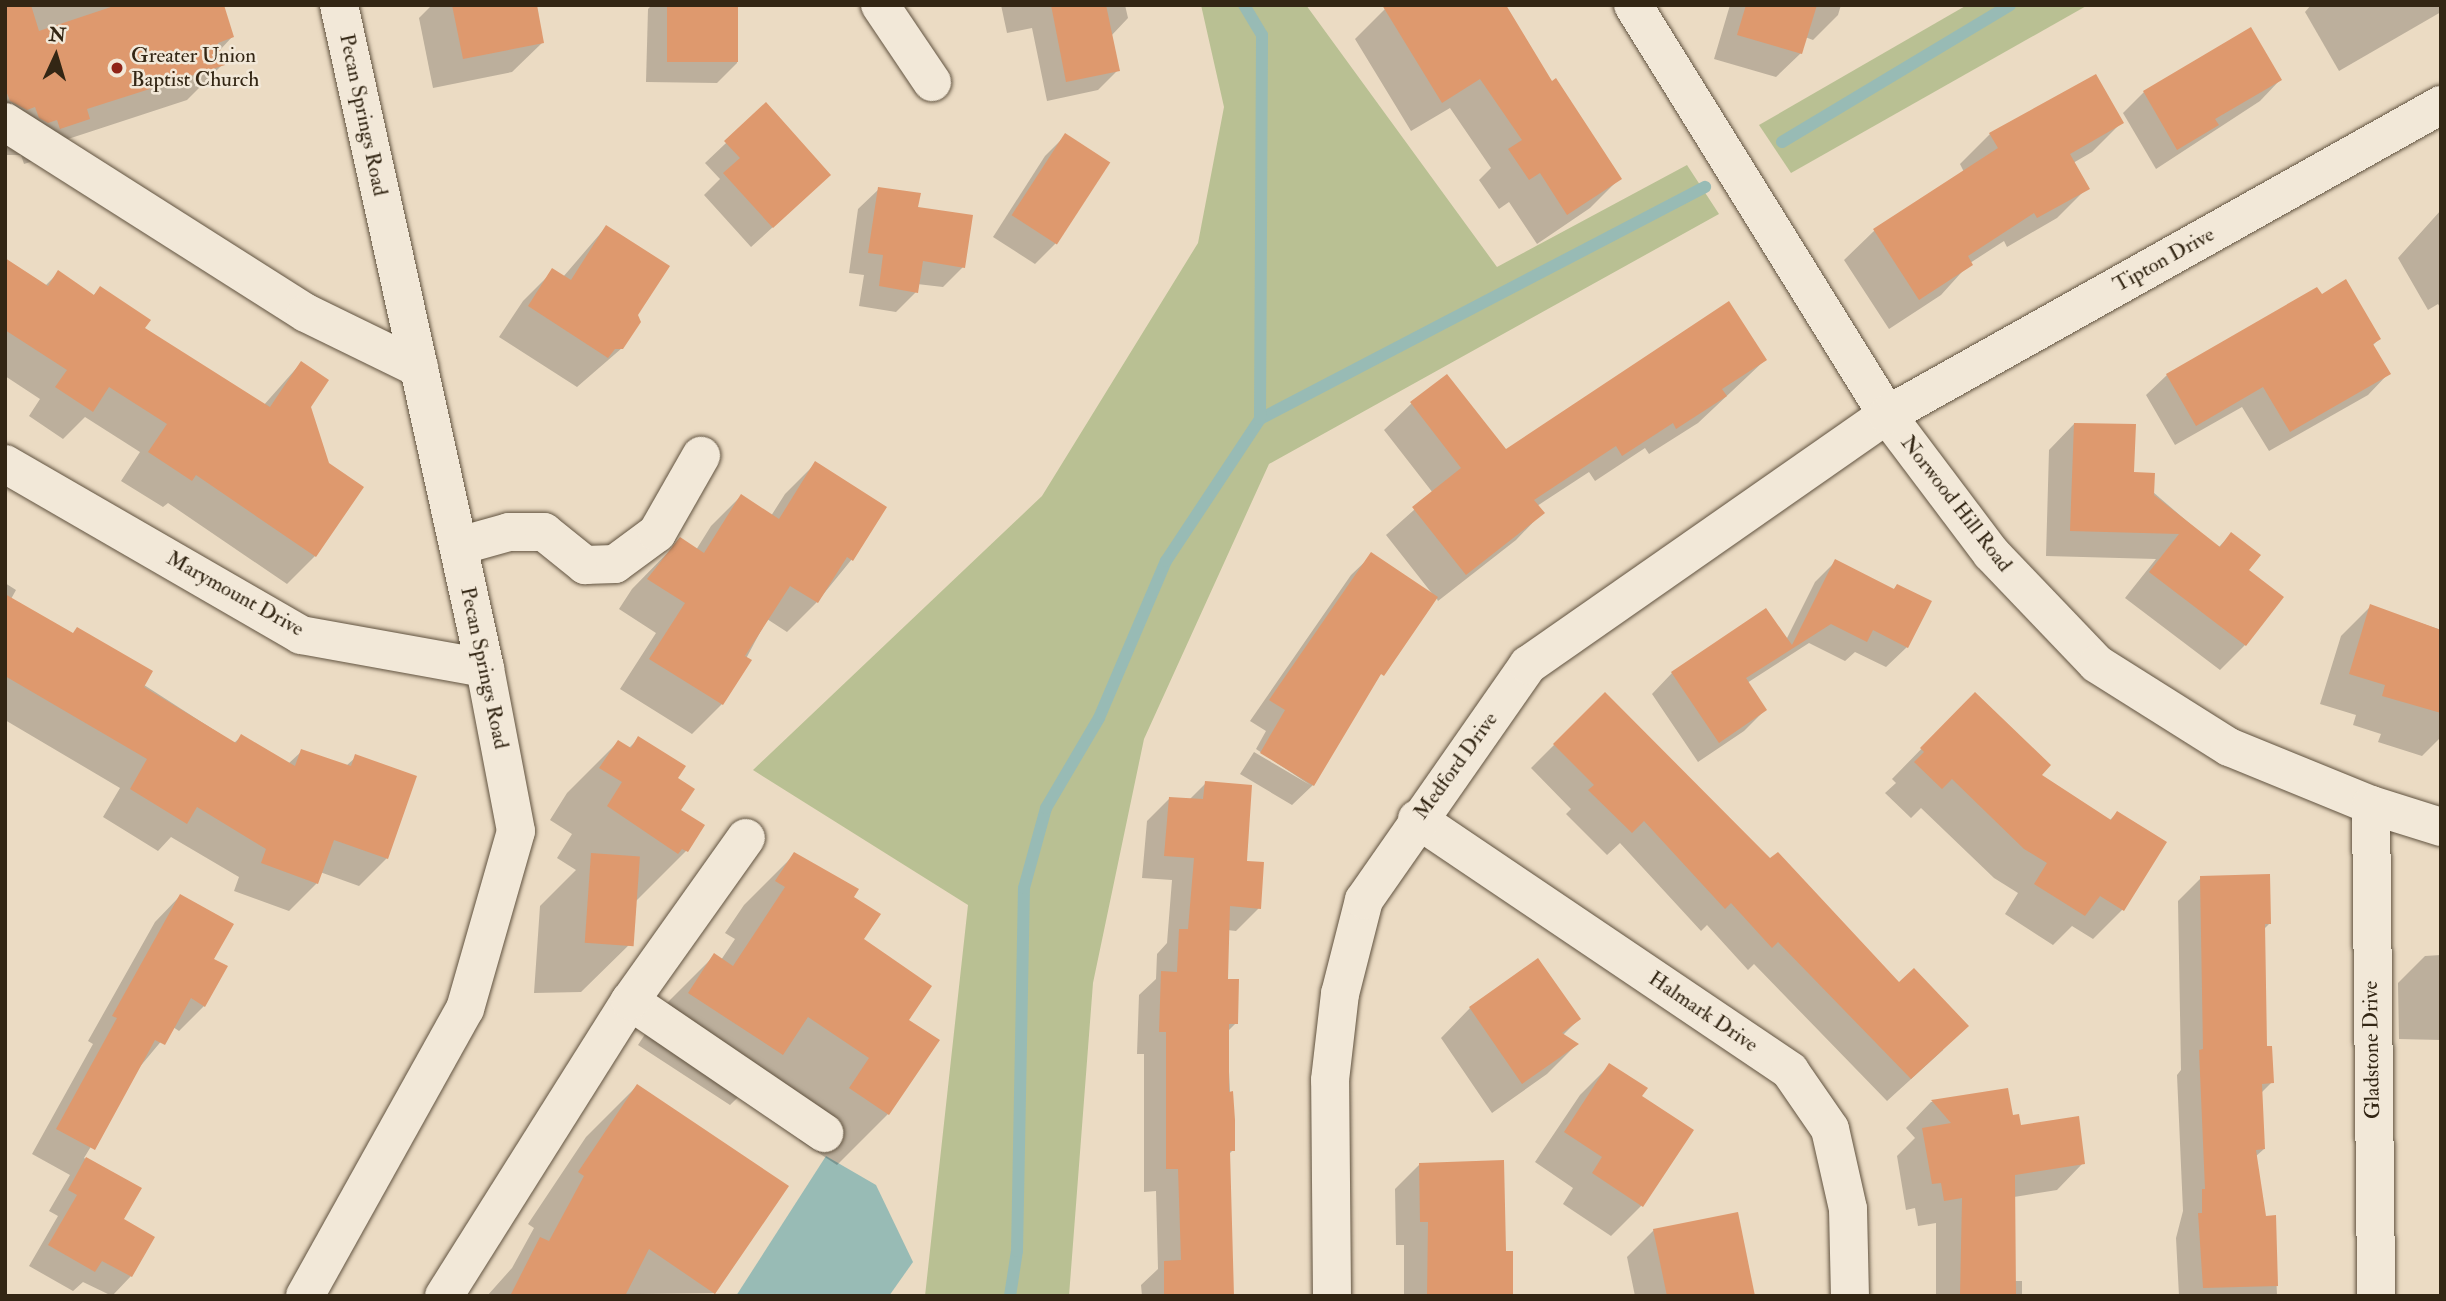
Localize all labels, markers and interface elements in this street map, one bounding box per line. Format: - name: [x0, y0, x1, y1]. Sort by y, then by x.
- north arrow: [21, 21, 91, 91]
- text: N: [48, 22, 67, 48]
- street label: Pecan Springs Road: [334, 32, 392, 198]
- place label: Greater Union Baptist Church: [131, 43, 259, 93]
- marker: Greater Union Baptist Church: [109, 60, 125, 76]
- street label: Tipton Drive: [2109, 222, 2219, 298]
- street label: Norwood Hill Road: [1895, 431, 2017, 577]
- street label: Marymount Drive: [162, 546, 308, 642]
- street label: Pecan Springs Road: [455, 585, 513, 751]
- street label: Medford Drive: [1409, 707, 1503, 825]
- street label: Halmark Drive: [1644, 966, 1762, 1058]
- street label: Gladstone Drive: [2358, 981, 2386, 1119]

